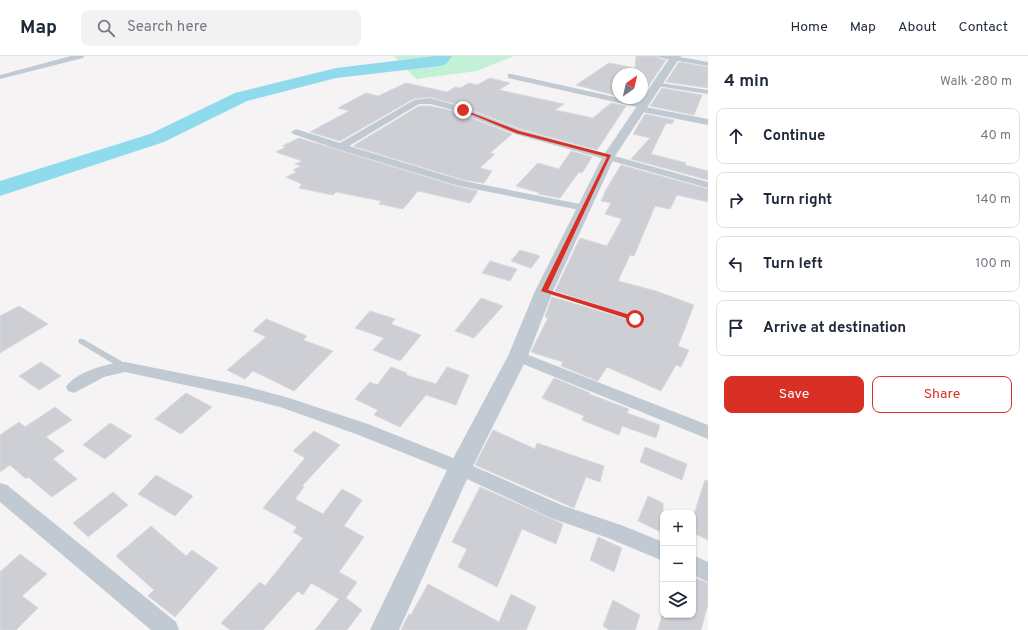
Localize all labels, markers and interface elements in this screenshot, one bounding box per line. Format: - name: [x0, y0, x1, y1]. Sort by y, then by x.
- search box: [81, 10, 361, 46]
- text: Map: [20, 16, 57, 40]
- icon: search: [95, 17, 117, 39]
- text: Search here: [127, 18, 207, 37]
- text: Home: [791, 19, 828, 36]
- text: Map: [850, 19, 876, 36]
- text: About: [898, 19, 937, 36]
- text: Contact: [959, 19, 1008, 36]
- north arrow: [612, 68, 648, 104]
- text: 4 min: [724, 71, 769, 93]
- text: Walk · 280 m: [940, 74, 1012, 90]
- route end: [454, 101, 472, 119]
- icon: ahead: [725, 125, 747, 147]
- text: Continue: [763, 127, 825, 146]
- text: 40 m: [981, 128, 1011, 144]
- icon: right: [725, 189, 747, 211]
- text: Turn right: [763, 191, 832, 210]
- text: 140 m: [976, 192, 1011, 208]
- icon: left: [725, 253, 747, 275]
- text: Turn left: [763, 255, 823, 274]
- text: 100 m: [975, 256, 1011, 272]
- route start: [626, 310, 644, 328]
- icon: arrive: [725, 317, 747, 339]
- text: Arrive at destination: [763, 319, 906, 338]
- button: Save: [724, 376, 864, 413]
- button: Share: [872, 376, 1012, 413]
- map controls: [660, 510, 696, 618]
- button: +: [660, 510, 696, 546]
- button: −: [660, 546, 696, 582]
- button: layers: [660, 582, 696, 618]

